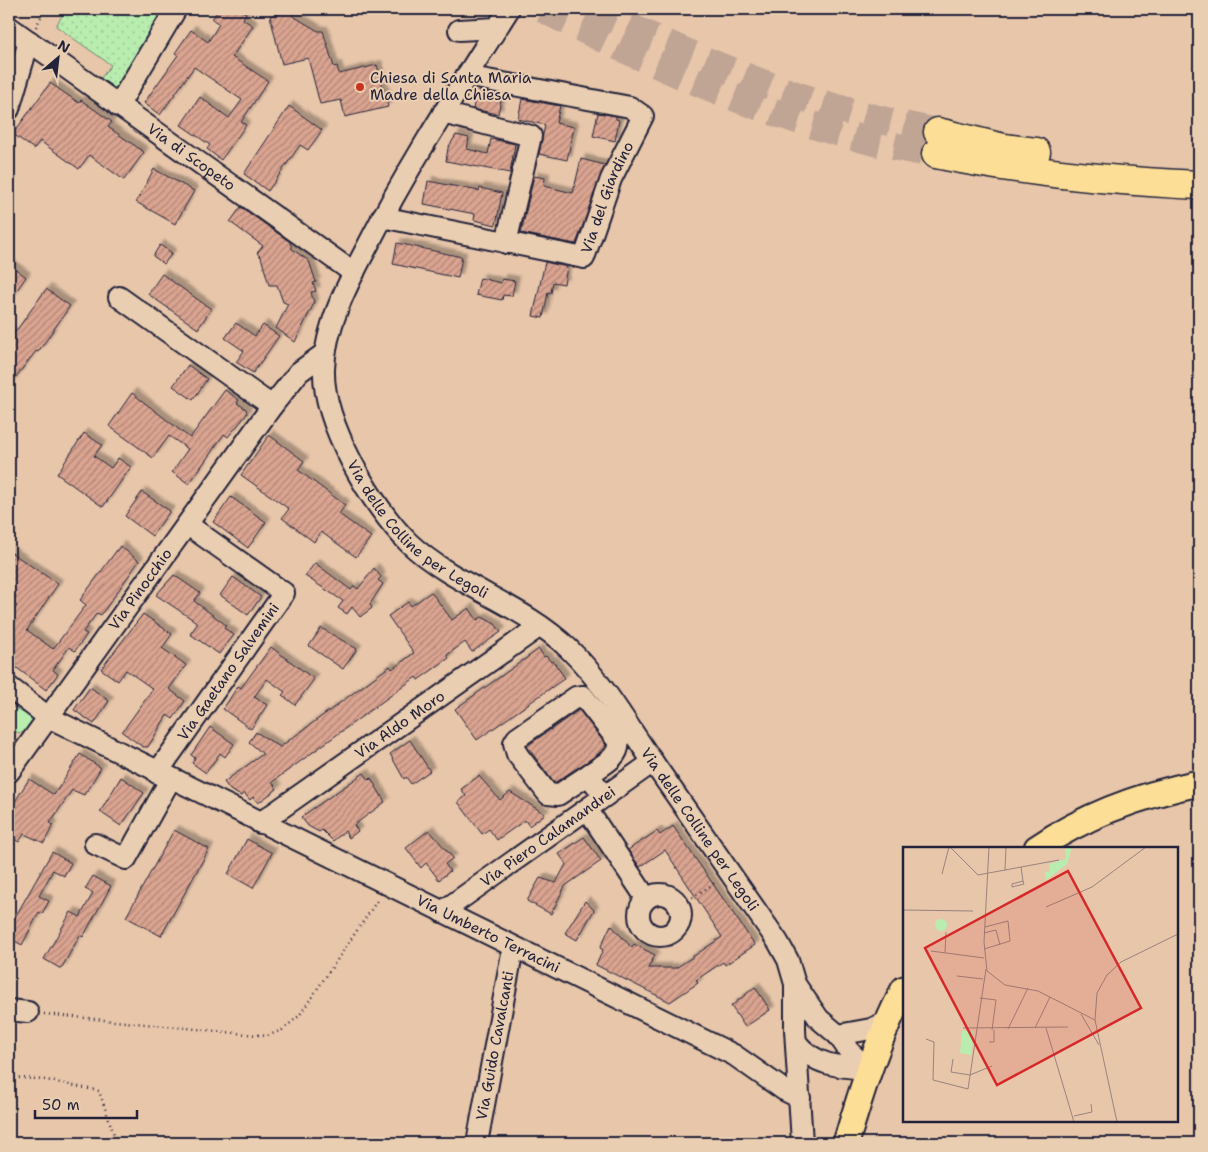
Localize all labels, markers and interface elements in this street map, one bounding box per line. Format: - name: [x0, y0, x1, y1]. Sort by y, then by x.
- north arrow: [32, 32, 82, 82]
- text: N: [55, 36, 73, 57]
- place label: Chiesa di Santa Maria Madre della Chiesa: [370, 68, 532, 105]
- marker: Chiesa di Santa Maria Madre della Chiesa: [354, 81, 366, 93]
- street label: Via di Scopeto: [143, 119, 239, 195]
- street label: Via del Giardino: [576, 138, 638, 256]
- street label: Via delle Colline per Legoli: [342, 456, 492, 603]
- street label: Via Pinocchio: [104, 544, 177, 634]
- street label: Via Gaetano Salvemini: [173, 599, 284, 745]
- street label: Via Aldo Moro: [351, 686, 449, 763]
- street label: Via delle Colline per Legoli: [636, 744, 764, 915]
- street label: Via Piero Calamandrei: [476, 782, 620, 892]
- inset map: [903, 847, 1178, 1122]
- street label: Via Umberto Terracini: [413, 890, 563, 978]
- street label: Via Guido Cavalcanti: [471, 969, 519, 1122]
- scale bar: [35, 1087, 138, 1119]
- text: 50 m: [42, 1095, 80, 1115]

